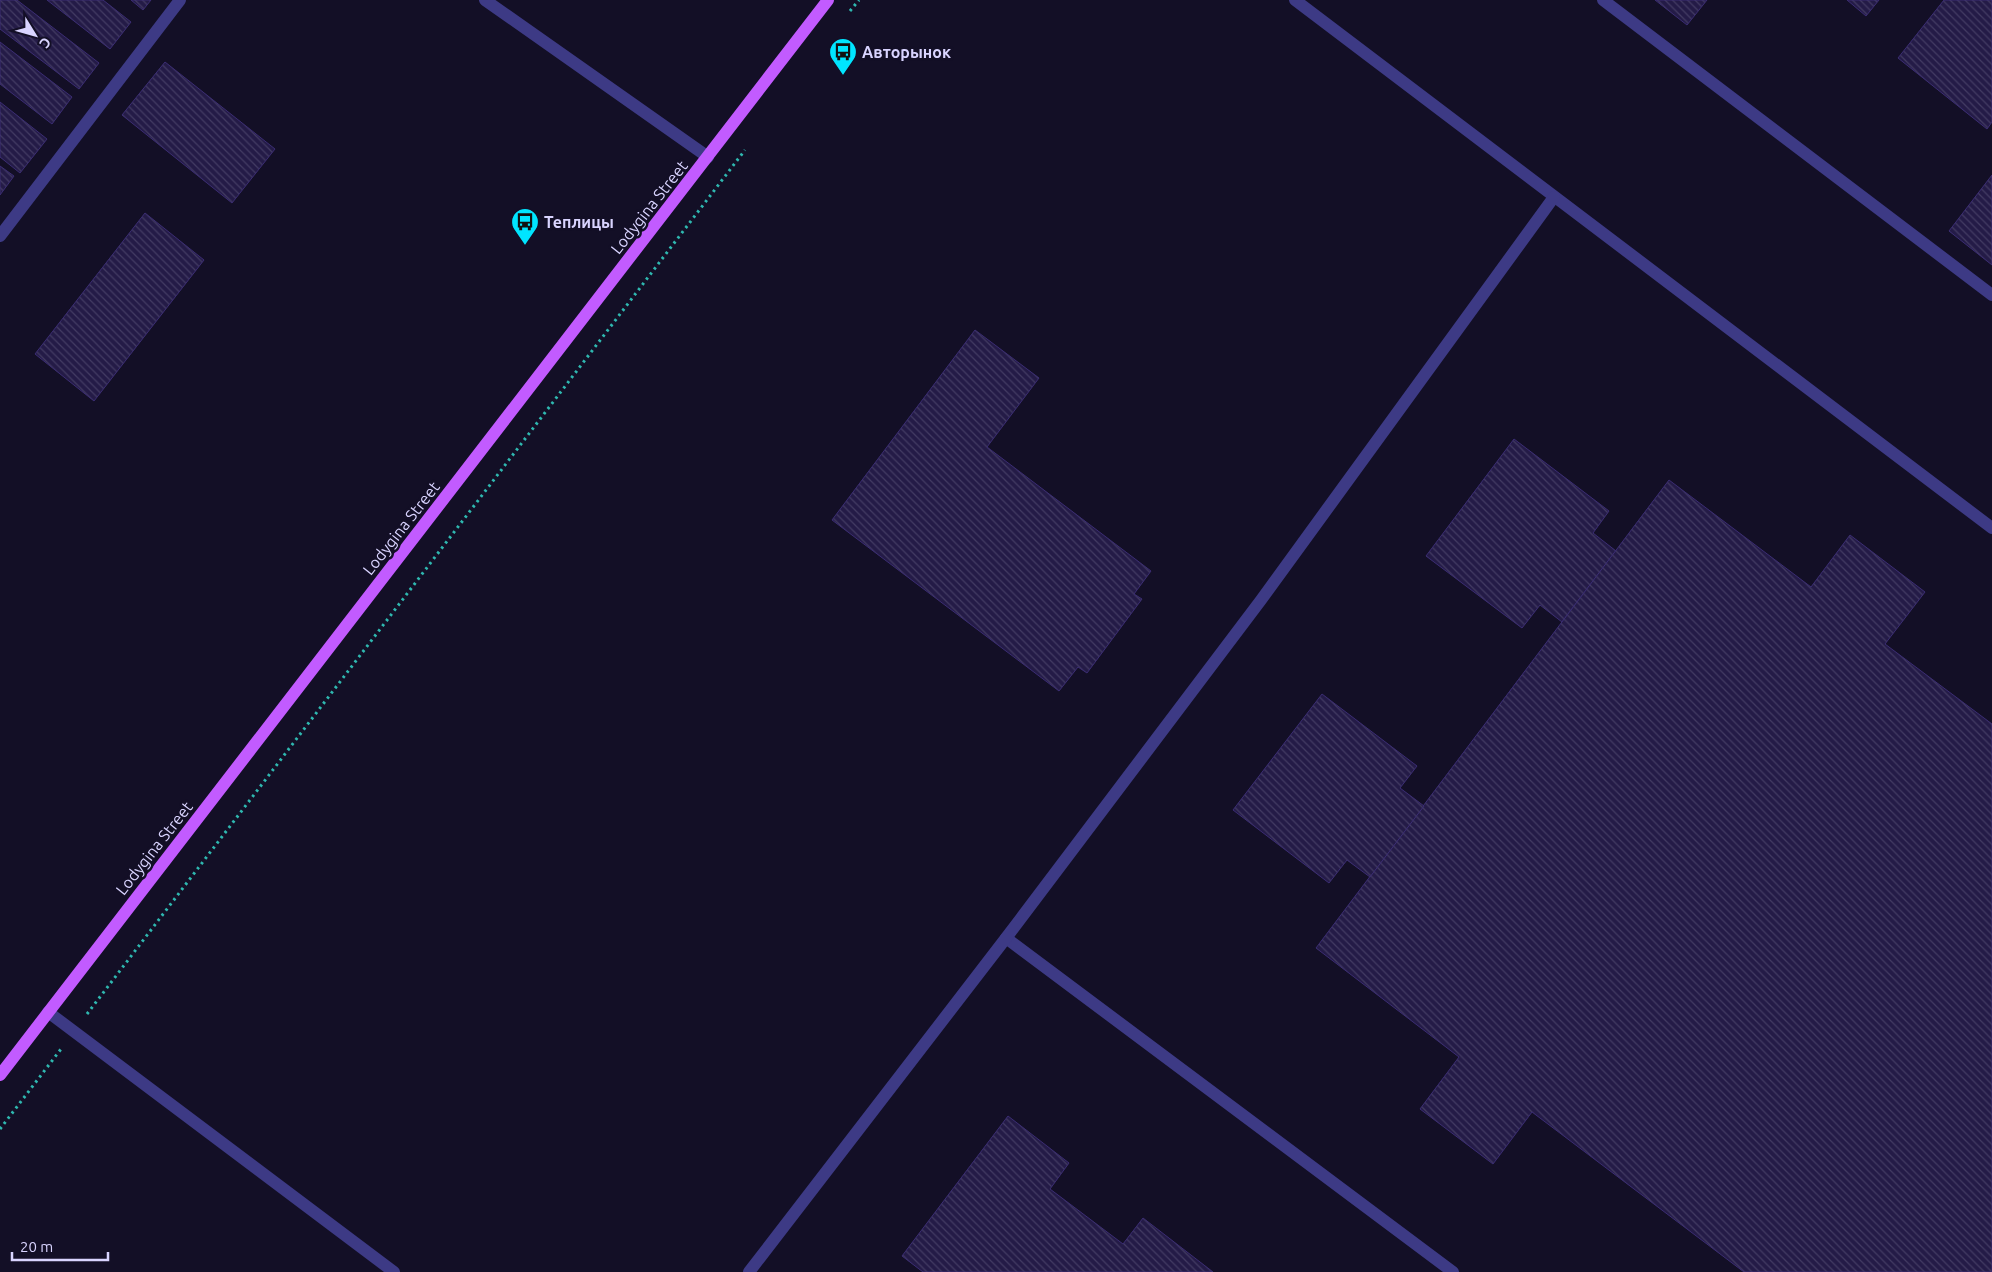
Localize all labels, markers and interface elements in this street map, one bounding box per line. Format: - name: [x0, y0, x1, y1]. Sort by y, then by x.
- north arrow: [10, 10, 60, 60]
- text: С: [36, 34, 54, 51]
- bus stop icon: Авторынок: [828, 37, 858, 76]
- place label: Авторынок: [862, 43, 951, 61]
- street label: Lodygina Street: [607, 156, 691, 257]
- bus stop icon: Теплицы: [510, 207, 540, 246]
- place label: Теплицы: [544, 213, 614, 231]
- street label: Lodygina Street: [359, 477, 443, 578]
- street label: Lodygina Street: [112, 797, 196, 898]
- scale bar: [12, 1230, 109, 1262]
- text: 20 m: [20, 1238, 53, 1255]

